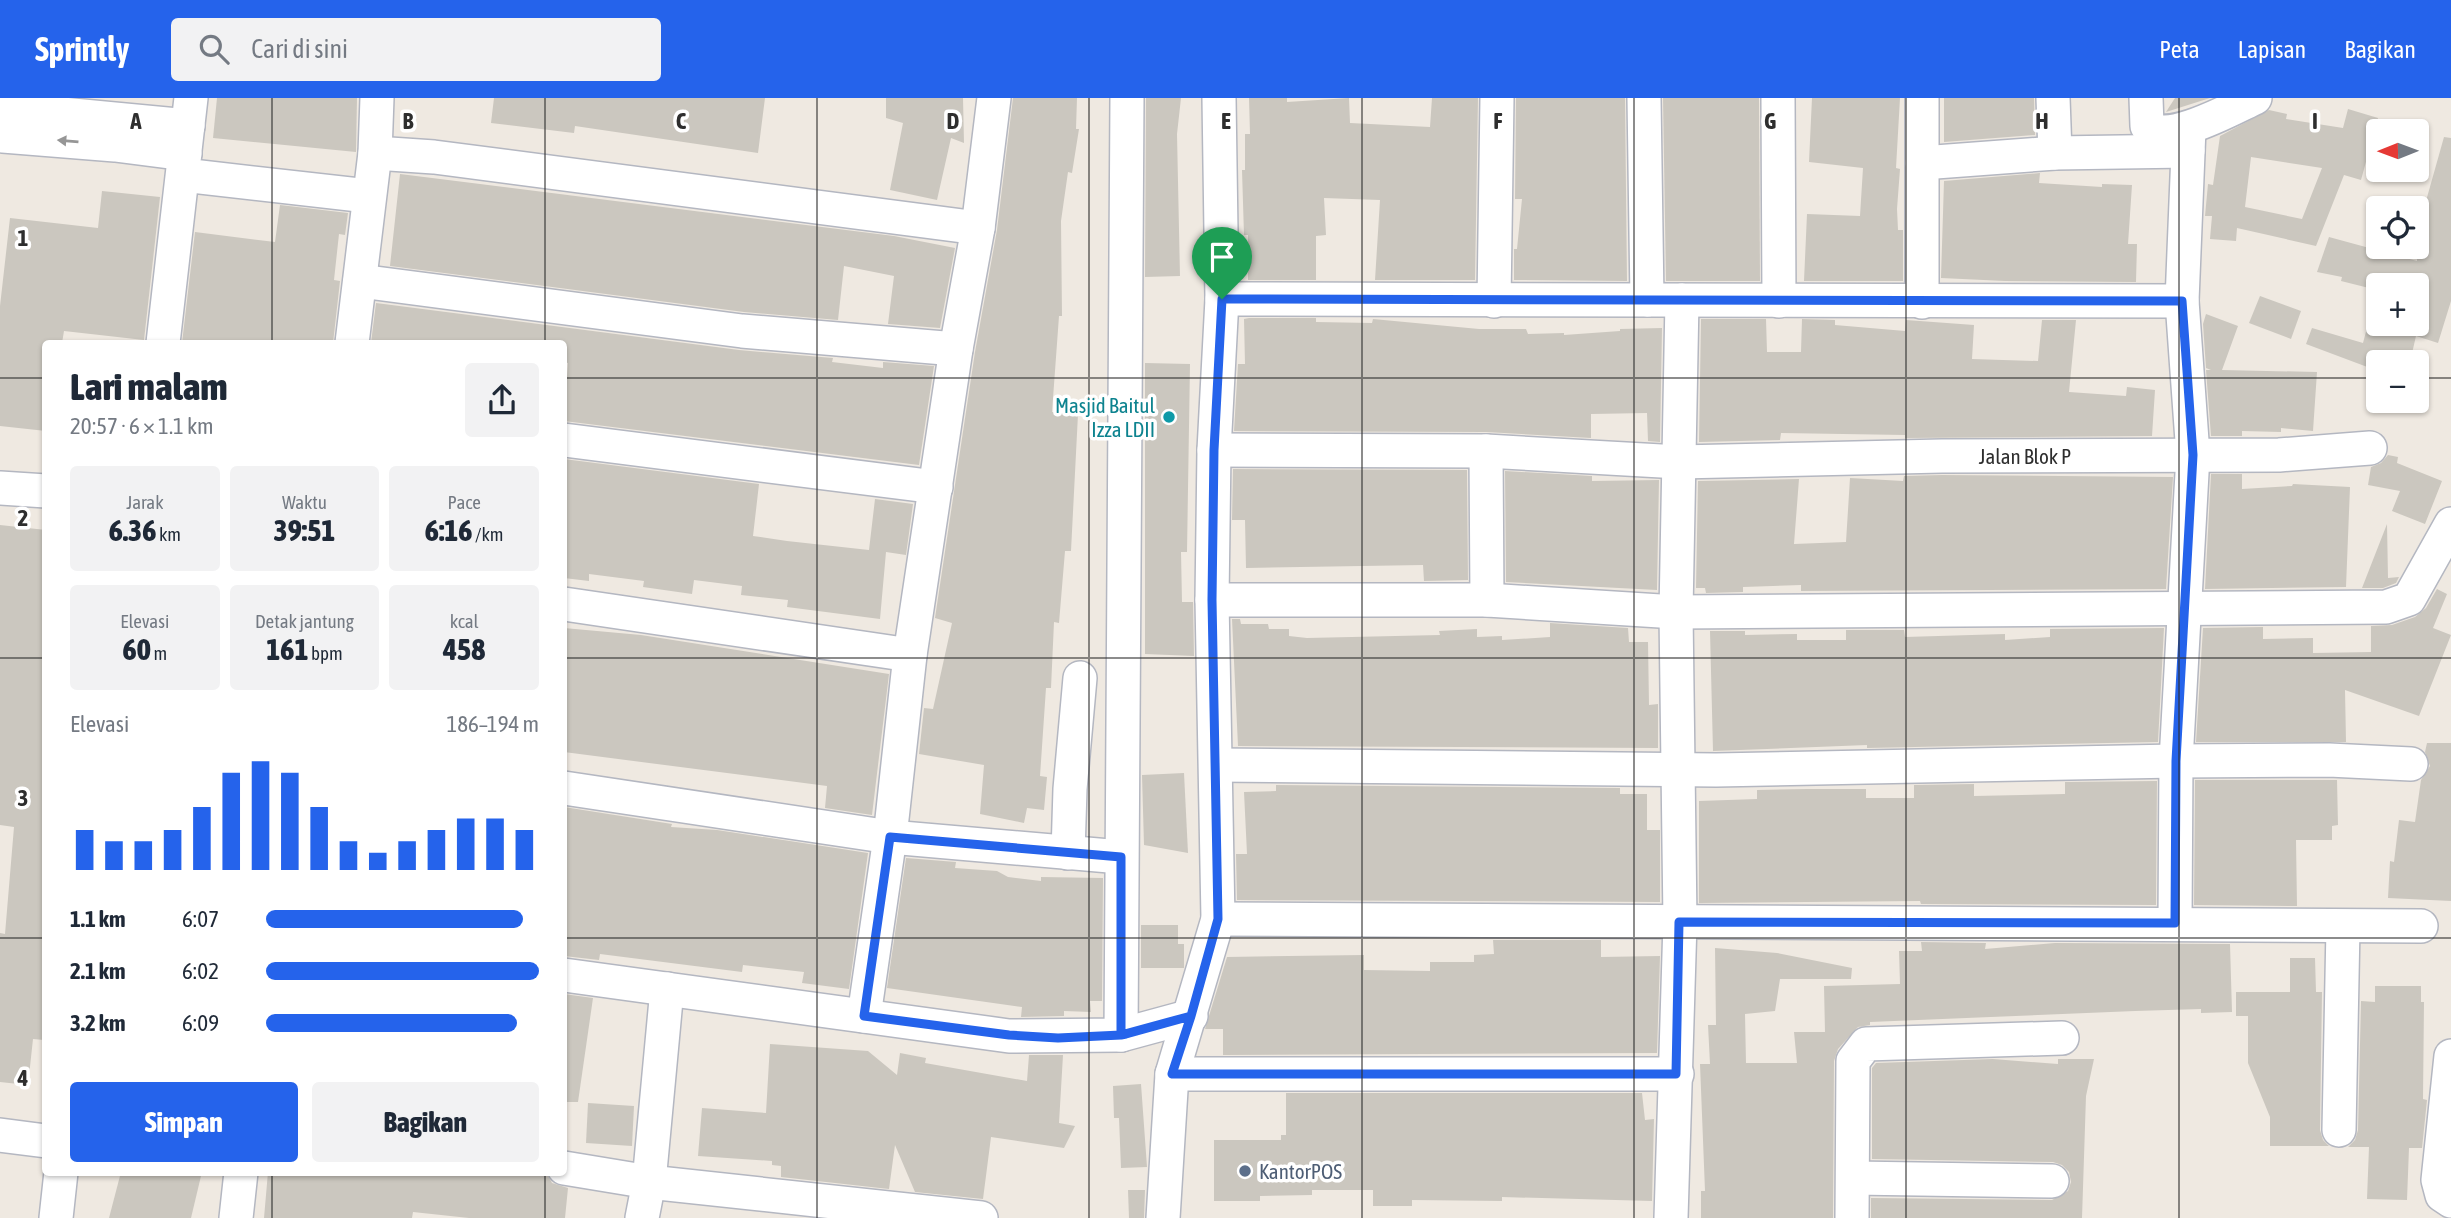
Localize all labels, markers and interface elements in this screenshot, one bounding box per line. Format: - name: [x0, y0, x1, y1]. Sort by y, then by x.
- search box: [171, 18, 661, 81]
- text: Sprintly: [35, 30, 129, 68]
- icon: search: [195, 30, 233, 68]
- text: Cari di sini: [251, 34, 348, 64]
- text: Peta: [2159, 36, 2200, 63]
- text: Lapisan: [2238, 36, 2306, 63]
- text: Bagikan: [2344, 36, 2416, 63]
- text: A: [129, 108, 142, 134]
- text: B: [403, 108, 414, 134]
- text: C: [676, 108, 687, 134]
- text: D: [947, 108, 960, 134]
- text: E: [1221, 108, 1231, 134]
- text: F: [1493, 108, 1503, 134]
- text: G: [1764, 108, 1776, 134]
- text: H: [2035, 108, 2049, 134]
- text: I: [2312, 108, 2318, 134]
- north arrow: [2366, 119, 2429, 182]
- map controls: [2366, 119, 2429, 413]
- one-way arrow: [57, 135, 79, 146]
- button: locate: [2366, 196, 2429, 259]
- text: 1: [18, 225, 29, 251]
- pin: [1192, 227, 1252, 299]
- icon: arrive: [1203, 238, 1241, 276]
- button: +: [2366, 273, 2429, 336]
- button: −: [2366, 350, 2429, 413]
- button: share: [465, 363, 539, 437]
- text: Lari malam: [70, 365, 228, 408]
- place label: Masjid Baitul Izza LDII: [1055, 393, 1155, 441]
- marker: Masjid Baitul Izza LDII: [1161, 409, 1177, 425]
- text: 20:57 · 6 × 1.1 km: [70, 413, 214, 439]
- street label: Jalan Blok P: [1979, 444, 2071, 468]
- text: Jarak: [126, 491, 164, 513]
- text: Waktu: [282, 491, 327, 513]
- text: Pace: [447, 491, 481, 513]
- text: 2: [18, 505, 28, 531]
- text: 6.36: [109, 513, 156, 547]
- text: 39:51: [274, 513, 335, 547]
- text: 6:16: [425, 513, 472, 547]
- text: km: [156, 523, 181, 545]
- text: /km: [472, 523, 504, 545]
- text: Elevasi: [120, 610, 169, 632]
- text: Detak jantung: [255, 610, 354, 632]
- text: kcal: [450, 610, 479, 632]
- text: 60: [123, 632, 151, 666]
- text: 161: [266, 632, 309, 666]
- text: 458: [443, 632, 485, 666]
- text: m: [151, 642, 167, 664]
- text: bpm: [309, 642, 343, 664]
- text: Elevasi: [70, 711, 129, 737]
- text: 186–194 m: [446, 711, 539, 737]
- text: 3: [18, 785, 28, 811]
- text: 1.1 km: [70, 906, 126, 932]
- text: 6:07: [182, 906, 219, 932]
- text: 2.1 km: [70, 958, 126, 984]
- text: 6:02: [182, 958, 219, 984]
- text: 3.2 km: [70, 1010, 126, 1036]
- text: 6:09: [182, 1010, 219, 1036]
- text: 4: [17, 1065, 29, 1091]
- button: Simpan: [70, 1082, 298, 1162]
- button: Bagikan: [312, 1082, 539, 1162]
- place label: KantorPOS: [1259, 1159, 1342, 1183]
- marker: KantorPOS: [1237, 1163, 1253, 1179]

